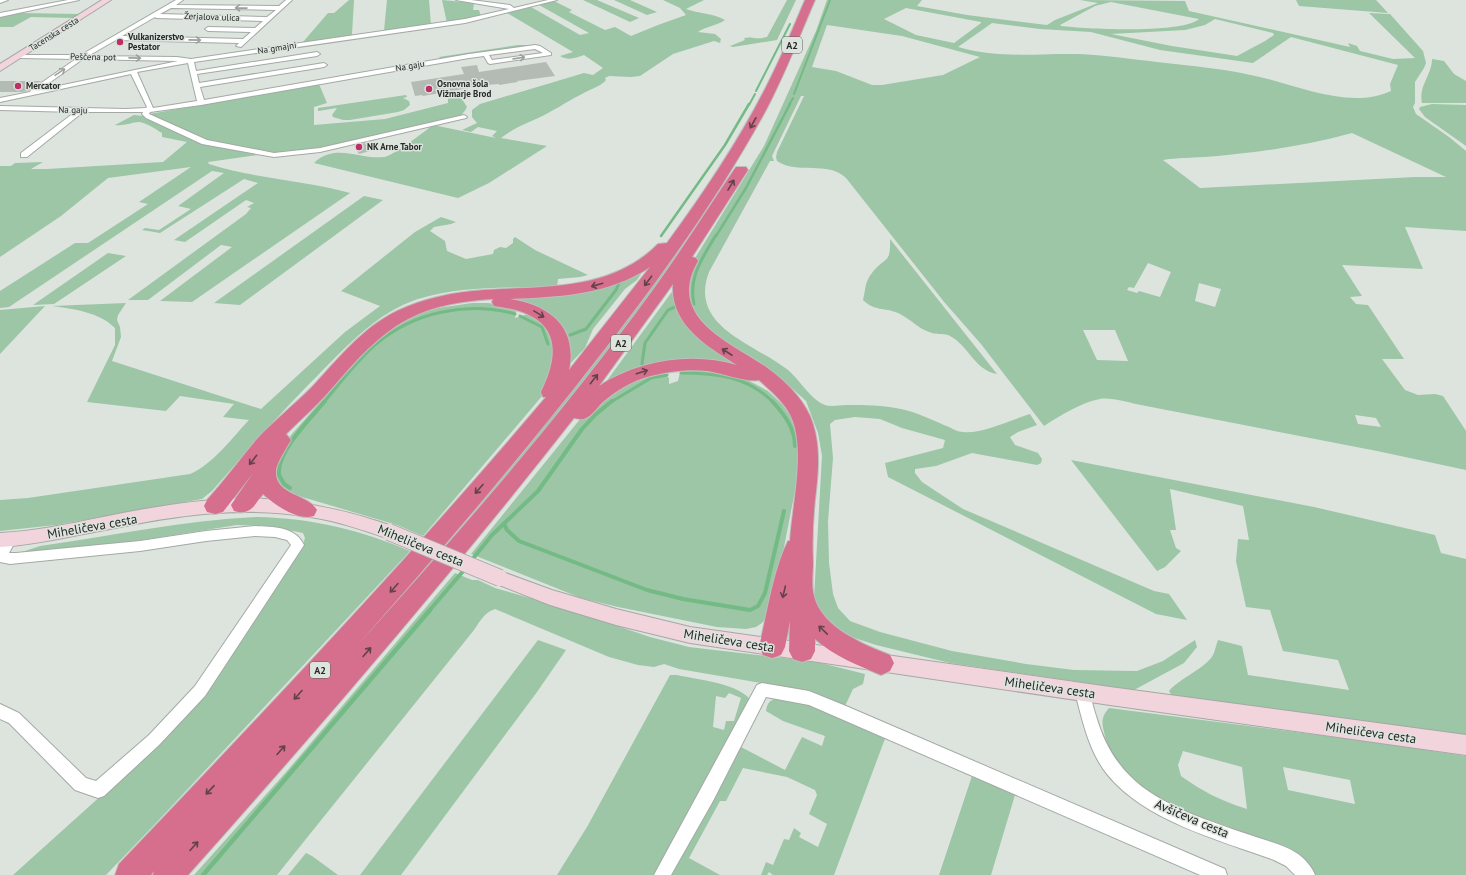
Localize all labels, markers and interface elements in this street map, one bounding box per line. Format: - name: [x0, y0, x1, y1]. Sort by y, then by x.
- one-way arrow: [235, 4, 248, 11]
- street label: Žerjalova ulica: [184, 10, 240, 23]
- street label: Tacenska cesta: [27, 14, 81, 53]
- place label: Vulkanizerstvo Pestator: [127, 31, 184, 52]
- one-way arrow: [188, 36, 201, 44]
- marker: Vulkanizerstvo Pestator: [115, 37, 125, 47]
- road number: A2: [782, 37, 802, 53]
- street label: Na gmajni: [257, 39, 297, 56]
- street label: Peščena pot: [70, 51, 116, 62]
- one-way arrow: [128, 54, 141, 62]
- one-way arrow: [512, 54, 525, 62]
- street label: Na gaju: [394, 58, 426, 73]
- one-way arrow: [54, 68, 65, 76]
- place label: Osnovna šola Vižmarje Brod: [436, 78, 491, 99]
- place label: Mercator: [26, 80, 61, 91]
- marker: Mercator: [13, 81, 23, 91]
- marker: Osnovna šola Vižmarje Brod: [424, 84, 434, 94]
- street label: Na gaju: [58, 104, 88, 115]
- one-way arrow: [749, 116, 757, 128]
- place label: NK Arne Tabor: [367, 141, 422, 152]
- marker: NK Arne Tabor: [354, 142, 364, 152]
- one-way arrow: [728, 179, 736, 191]
- one-way arrow: [644, 275, 652, 286]
- one-way arrow: [590, 282, 603, 289]
- one-way arrow: [533, 311, 545, 319]
- road number: A2: [611, 335, 631, 351]
- one-way arrow: [721, 347, 732, 356]
- one-way arrow: [636, 368, 649, 375]
- one-way arrow: [590, 374, 598, 385]
- one-way arrow: [249, 454, 257, 465]
- one-way arrow: [475, 484, 484, 495]
- street label: Miheličeva cesta: [46, 510, 139, 543]
- street label: Miheličeva cesta: [375, 520, 466, 570]
- one-way arrow: [390, 582, 399, 593]
- one-way arrow: [780, 585, 787, 598]
- street label: Miheličeva cesta: [682, 625, 775, 656]
- one-way arrow: [818, 625, 828, 635]
- one-way arrow: [362, 647, 372, 657]
- road number: A2: [310, 662, 330, 678]
- street label: Miheličeva cesta: [1004, 673, 1096, 702]
- one-way arrow: [293, 690, 303, 700]
- street label: Miheličeva cesta: [1325, 718, 1417, 747]
- one-way arrow: [276, 745, 285, 755]
- one-way arrow: [205, 785, 214, 795]
- street label: Avšičeva cesta: [1152, 795, 1231, 842]
- one-way arrow: [189, 841, 199, 851]

